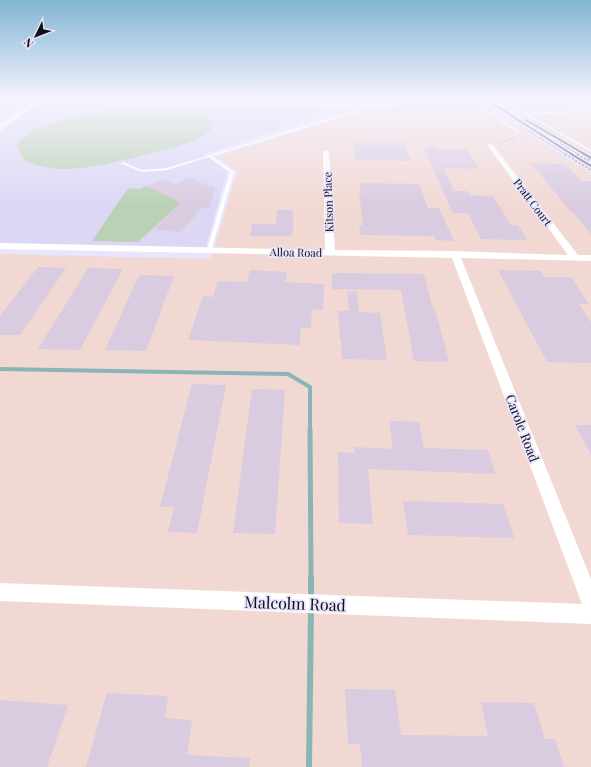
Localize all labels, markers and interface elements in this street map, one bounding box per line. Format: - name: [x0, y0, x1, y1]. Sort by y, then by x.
- north arrow: [16, 16, 56, 56]
- text: N: [20, 35, 37, 51]
- street label: Kitson Place: [319, 171, 337, 232]
- street label: Pratt Court: [510, 175, 556, 229]
- street label: Alloa Road: [269, 244, 323, 260]
- street label: Carole Road: [502, 392, 544, 465]
- street label: Malcolm Road: [244, 591, 346, 615]

